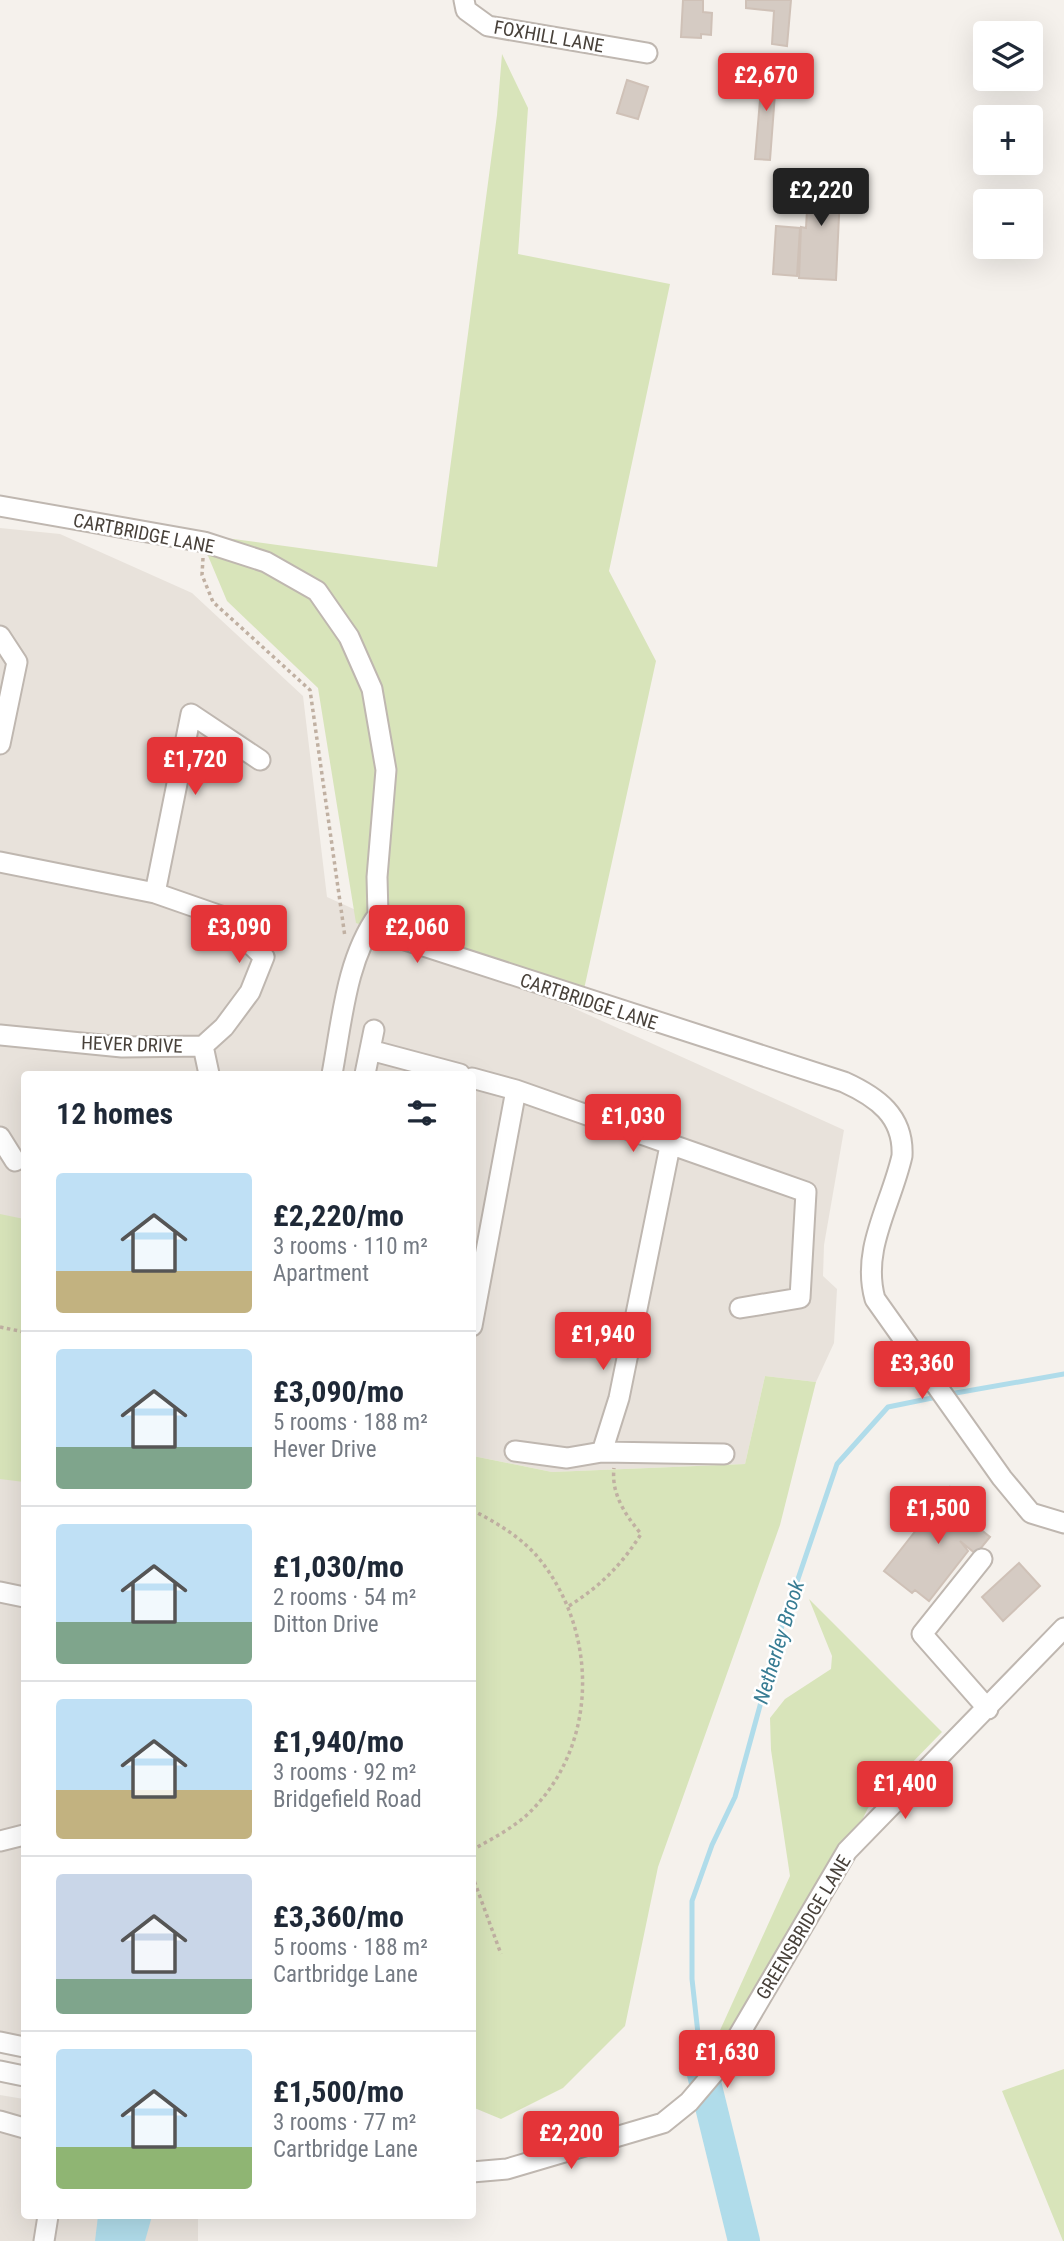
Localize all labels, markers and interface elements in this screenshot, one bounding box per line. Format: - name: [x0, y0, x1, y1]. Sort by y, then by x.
- street label: FOXHILL LANE: [492, 16, 606, 57]
- map controls: [973, 21, 1043, 259]
- button: layers: [973, 21, 1043, 91]
- pin: £2,670: [709, 54, 823, 113]
- text: £2,670: [734, 62, 798, 89]
- button: +: [973, 105, 1043, 175]
- pin: £2,220: [764, 168, 878, 228]
- text: £2,220: [789, 177, 853, 204]
- button: −: [973, 189, 1043, 259]
- street label: CARTBRIDGE LANE: [71, 509, 216, 558]
- pin: £1,720: [138, 738, 252, 797]
- text: £1,720: [163, 746, 227, 773]
- pin: £3,090: [182, 906, 296, 965]
- pin: £2,060: [360, 906, 474, 965]
- text: £3,090: [207, 914, 271, 941]
- text: £2,060: [385, 914, 449, 941]
- street label: CARTBRIDGE LANE: [517, 968, 661, 1035]
- street label: HEVER DRIVE: [81, 1031, 183, 1058]
- icon: filters: [403, 1094, 441, 1132]
- pin: £1,030: [576, 1094, 690, 1154]
- text: 12 homes: [56, 1096, 173, 1131]
- text: £1,030: [601, 1103, 665, 1130]
- text: £2,220/mo: [273, 1198, 404, 1233]
- icon: home: [112, 1201, 196, 1285]
- text: 3 rooms · 110 m²: [273, 1233, 428, 1260]
- text: Apartment: [273, 1260, 369, 1287]
- pin: £1,940: [546, 1312, 660, 1372]
- text: £1,940: [571, 1321, 635, 1348]
- pin: £3,360: [865, 1342, 979, 1401]
- text: £3,360: [890, 1350, 954, 1377]
- text: £3,090/mo: [273, 1374, 404, 1409]
- icon: home: [112, 1377, 196, 1461]
- text: 5 rooms · 188 m²: [273, 1409, 428, 1436]
- text: Hever Drive: [273, 1436, 377, 1463]
- pin: £1,500: [881, 1486, 995, 1546]
- text: £1,500: [906, 1495, 970, 1522]
- text: £1,030/mo: [273, 1549, 404, 1584]
- icon: home: [112, 1552, 196, 1636]
- water label: Netherley Brook: [749, 1577, 809, 1707]
- text: 2 rooms · 54 m²: [273, 1584, 416, 1611]
- text: Ditton Drive: [273, 1611, 379, 1638]
- text: £1,940/mo: [273, 1724, 404, 1759]
- icon: home: [112, 1727, 196, 1811]
- text: 3 rooms · 92 m²: [273, 1759, 416, 1786]
- pin: £1,400: [848, 1762, 962, 1821]
- text: £1,400: [873, 1770, 937, 1797]
- text: Bridgefield Road: [273, 1786, 422, 1813]
- street label: GREENSBRIDGE LANE: [751, 1851, 856, 2004]
- text: £3,360/mo: [273, 1899, 404, 1934]
- icon: home: [112, 1902, 196, 1986]
- text: 5 rooms · 188 m²: [273, 1934, 428, 1961]
- text: Cartbridge Lane: [273, 1961, 418, 1988]
- pin: £1,630: [670, 2030, 784, 2090]
- text: £1,630: [695, 2039, 759, 2066]
- text: £1,500/mo: [273, 2074, 404, 2109]
- icon: home: [112, 2077, 196, 2161]
- text: 3 rooms · 77 m²: [273, 2109, 416, 2136]
- pin: £2,200: [514, 2112, 628, 2171]
- text: £2,200: [539, 2120, 603, 2147]
- text: Cartbridge Lane: [273, 2136, 418, 2163]

